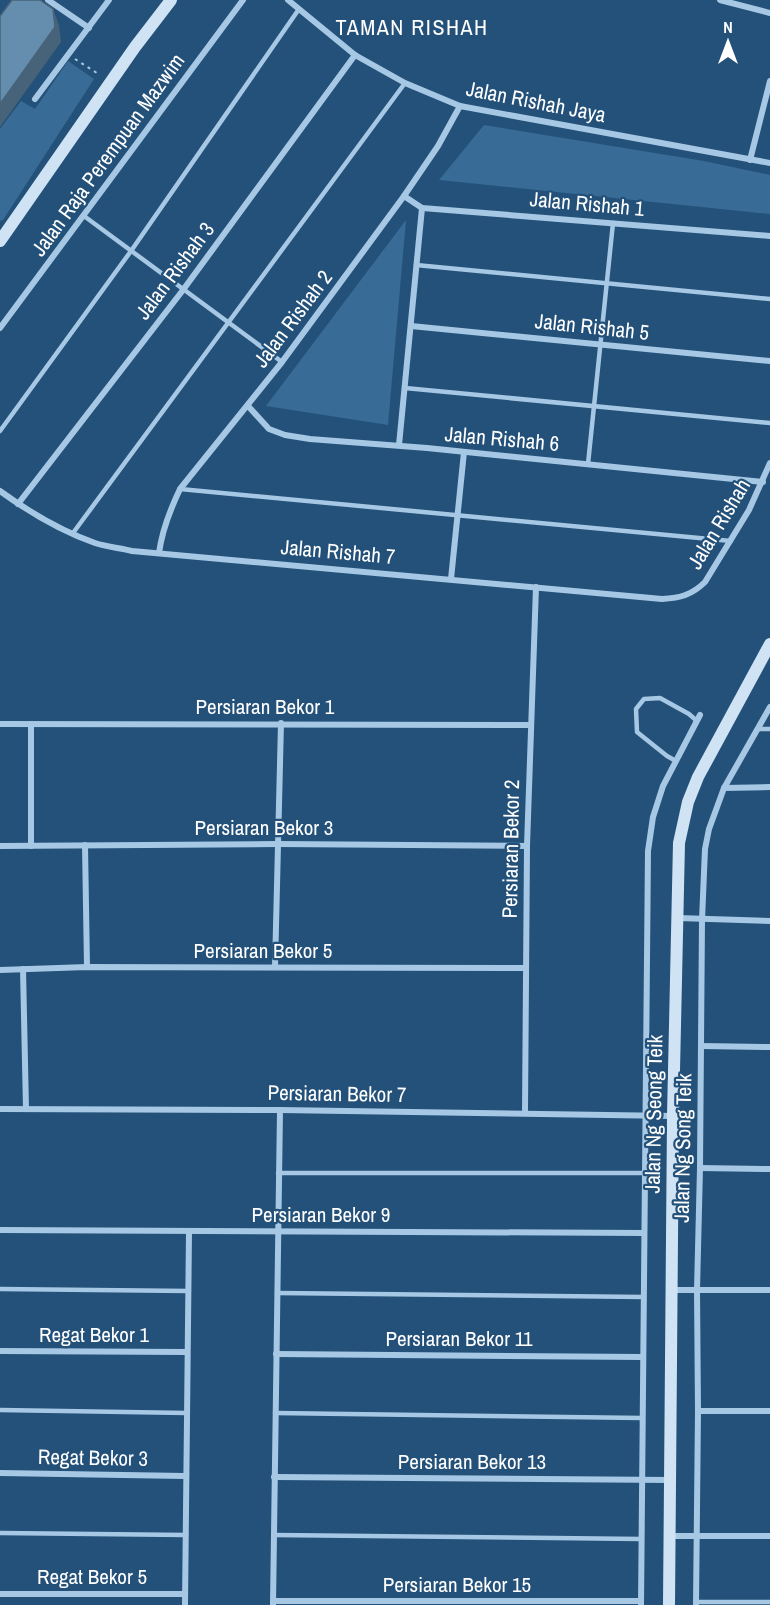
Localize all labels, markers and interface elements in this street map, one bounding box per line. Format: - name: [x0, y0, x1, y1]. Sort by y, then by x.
- district label: TAMAN RISHAH: [336, 12, 489, 42]
- north arrow: [698, 12, 758, 72]
- text: N: [723, 16, 733, 38]
- street label: Jalan Raja Perempuan Mazwim: [24, 47, 191, 262]
- street label: Jalan Rishah Jaya: [464, 74, 609, 129]
- street label: Jalan Rishah 1: [529, 184, 646, 223]
- street label: Jalan Rishah 3: [128, 216, 221, 325]
- street label: Jalan Rishah 2: [246, 264, 339, 373]
- street label: Jalan Rishah 5: [533, 306, 651, 347]
- street label: Jalan Rishah 6: [444, 419, 561, 458]
- street label: Jalan Rishah: [680, 473, 757, 574]
- street label: Jalan Rishah 7: [280, 532, 397, 571]
- street label: Persiaran Bekor 1: [196, 692, 335, 721]
- street label: Persiaran Bekor 2: [495, 779, 526, 919]
- street label: Persiaran Bekor 3: [195, 813, 333, 842]
- street label: Persiaran Bekor 5: [194, 936, 332, 965]
- street label: Jalan Ng Seong Teik: [638, 1034, 669, 1194]
- street label: Jalan Ng Song Teik: [667, 1073, 698, 1223]
- street label: Persiaran Bekor 7: [267, 1078, 407, 1109]
- street label: Persiaran Bekor 9: [252, 1200, 390, 1229]
- street label: Regat Bekor 1: [39, 1320, 149, 1349]
- street label: Persiaran Bekor 11: [385, 1324, 533, 1353]
- street label: Regat Bekor 3: [38, 1442, 148, 1473]
- street label: Persiaran Bekor 13: [398, 1447, 546, 1476]
- street label: Regat Bekor 5: [37, 1562, 147, 1591]
- street label: Persiaran Bekor 15: [383, 1570, 531, 1599]

